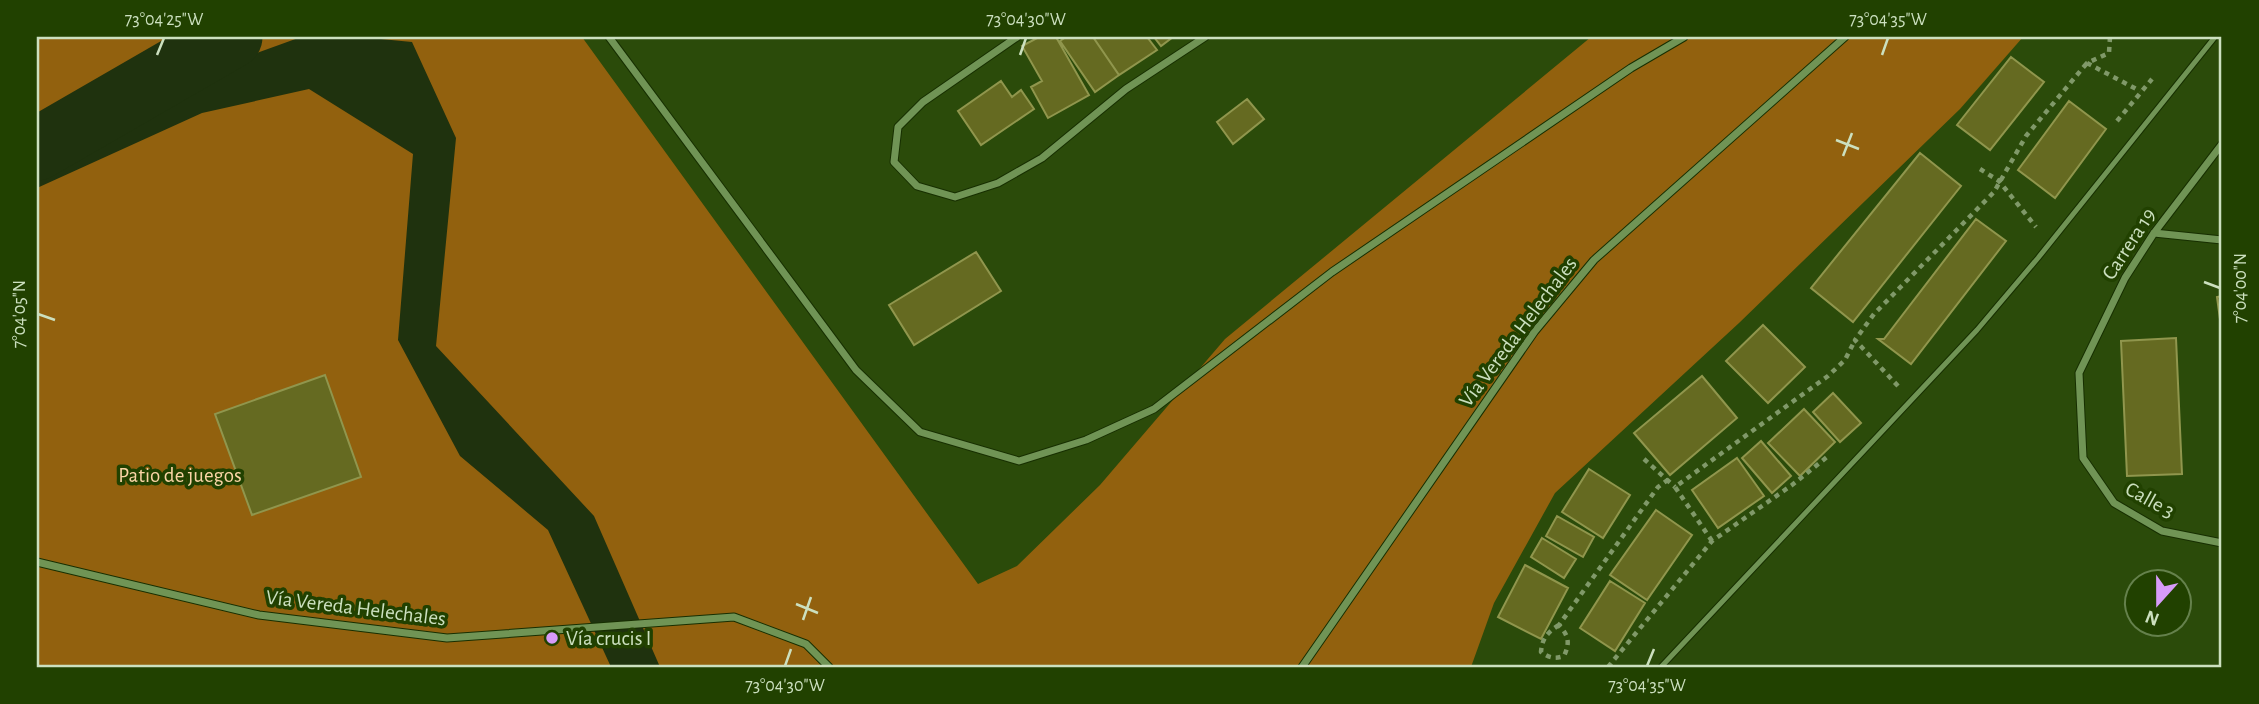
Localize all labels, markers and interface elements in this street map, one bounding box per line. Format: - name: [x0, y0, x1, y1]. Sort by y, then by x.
- text: 73°04'25"W: [125, 11, 203, 29]
- text: 73°04'30"W: [986, 11, 1066, 29]
- text: 73°04'35"W: [1849, 11, 1927, 29]
- street label: Carrera 19: [2098, 205, 2160, 283]
- street label: Vía Vereda Helechales: [1455, 253, 1581, 411]
- text: 7°04'00"N: [2232, 253, 2250, 323]
- text: 7°04'05"N: [11, 280, 29, 348]
- park label: Patio de juegos: [118, 465, 242, 486]
- street label: Calle 3: [2122, 478, 2178, 522]
- north arrow: [2122, 568, 2192, 638]
- street label: Vía Vereda Helechales: [265, 587, 447, 629]
- text: N: [2143, 606, 2162, 629]
- place label: Vía crucis I: [566, 628, 652, 649]
- marker: Vía crucis I: [544, 630, 560, 646]
- text: 73°04'30"W: [745, 677, 825, 695]
- text: 73°04'35"W: [1608, 677, 1686, 695]

